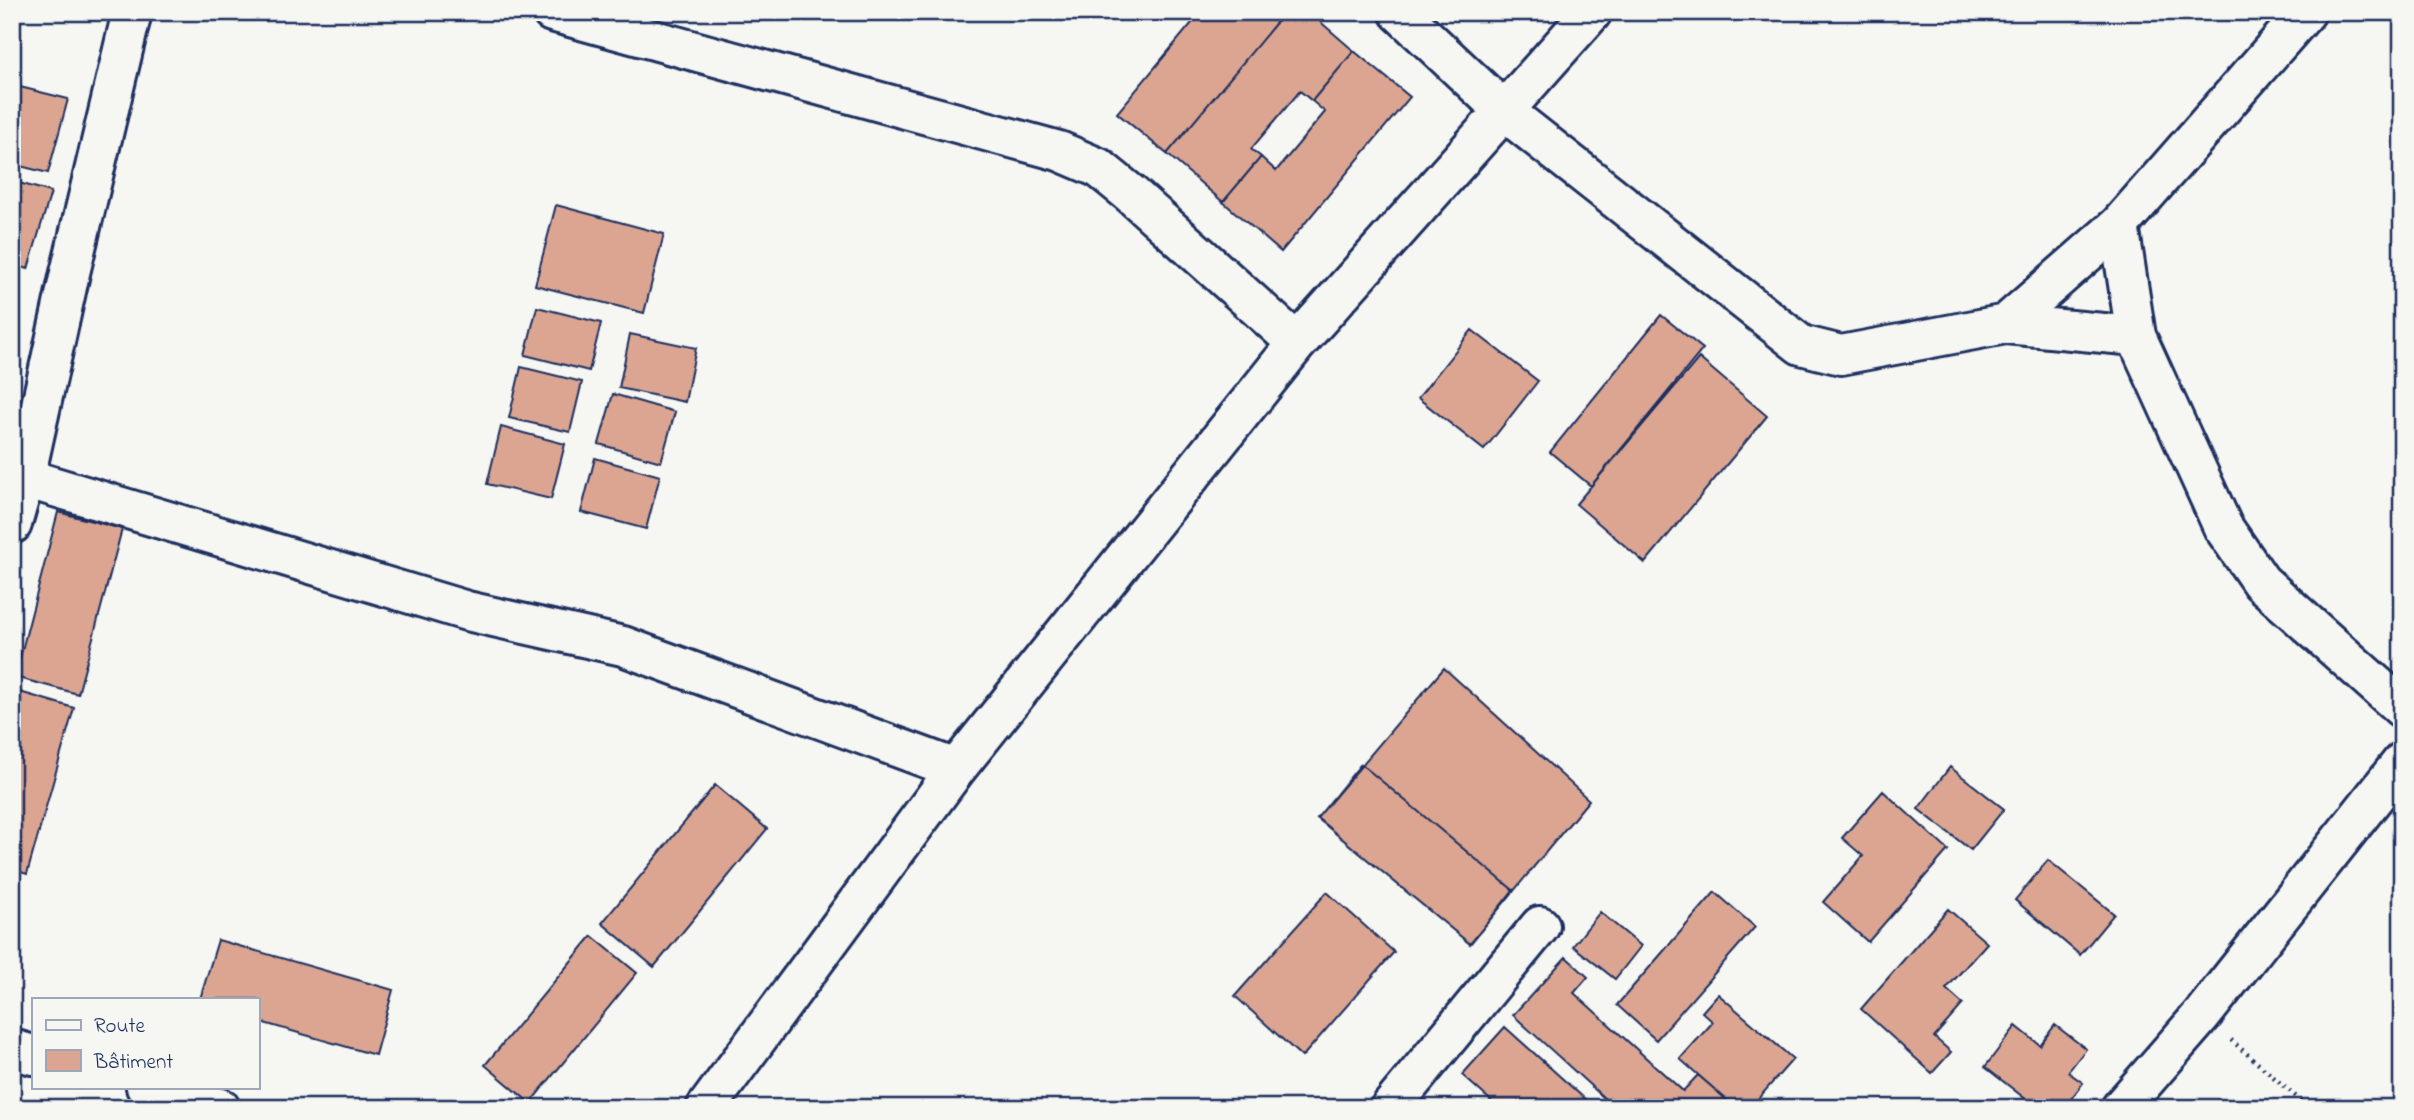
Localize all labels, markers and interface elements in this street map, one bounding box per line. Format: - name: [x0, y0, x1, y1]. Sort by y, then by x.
- legend: [32, 998, 259, 1088]
- text: Route: [94, 1012, 146, 1042]
- text: Bâtiment: [93, 1048, 173, 1078]

